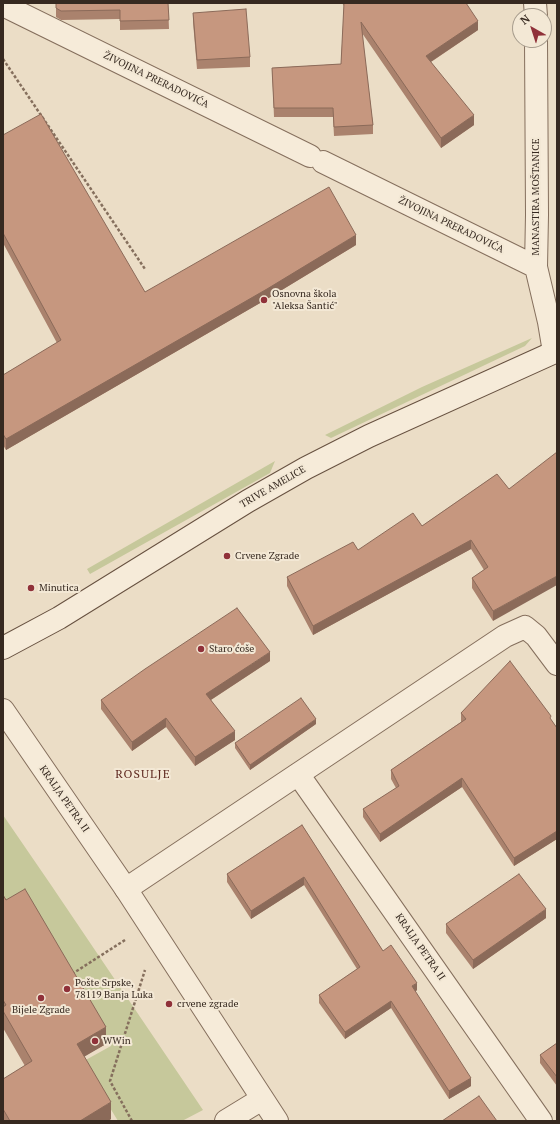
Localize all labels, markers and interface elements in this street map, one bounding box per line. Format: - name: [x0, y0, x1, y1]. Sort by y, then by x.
- north arrow: [512, 8, 552, 48]
- text: N: [517, 11, 533, 28]
- street label: ŽIVOJINA PRERADOVIĆA: [101, 49, 211, 111]
- street label: MANASTIRA MOŠTANICE: [530, 138, 542, 256]
- street label: ŽIVOJINA PRERADOVIĆA: [396, 194, 506, 256]
- place label: Osnovna škola "Aleksa Šantić": [272, 288, 338, 312]
- marker: Osnovna škola "Aleksa Šantić": [259, 295, 269, 305]
- street label: TRIVE AMELICE: [238, 463, 308, 511]
- place label: Crvene Zgrade: [235, 550, 299, 562]
- marker: Crvene Zgrade: [222, 551, 232, 561]
- place label: Minutica: [39, 582, 79, 594]
- marker: Minutica: [26, 583, 36, 593]
- place label: Staro ćoše: [209, 643, 254, 655]
- marker: Staro ćoše: [196, 644, 206, 654]
- street label: KRALJA PETRA II: [37, 763, 91, 835]
- district label: ROSULJE: [115, 768, 171, 782]
- street label: KRALJA PETRA II: [393, 911, 447, 983]
- place label: Pošte Srpske, 78119 Banja Luka: [75, 977, 153, 1000]
- marker: Pošte Srpske, 78119 Banja Luka: [62, 984, 72, 994]
- marker: Bijele Zgrade: [36, 993, 46, 1003]
- place label: crvene zgrade: [177, 998, 238, 1010]
- marker: crvene zgrade: [164, 999, 174, 1009]
- place label: Bijele Zgrade: [12, 1004, 70, 1016]
- place label: WWin: [103, 1035, 131, 1047]
- marker: WWin: [90, 1036, 100, 1046]

